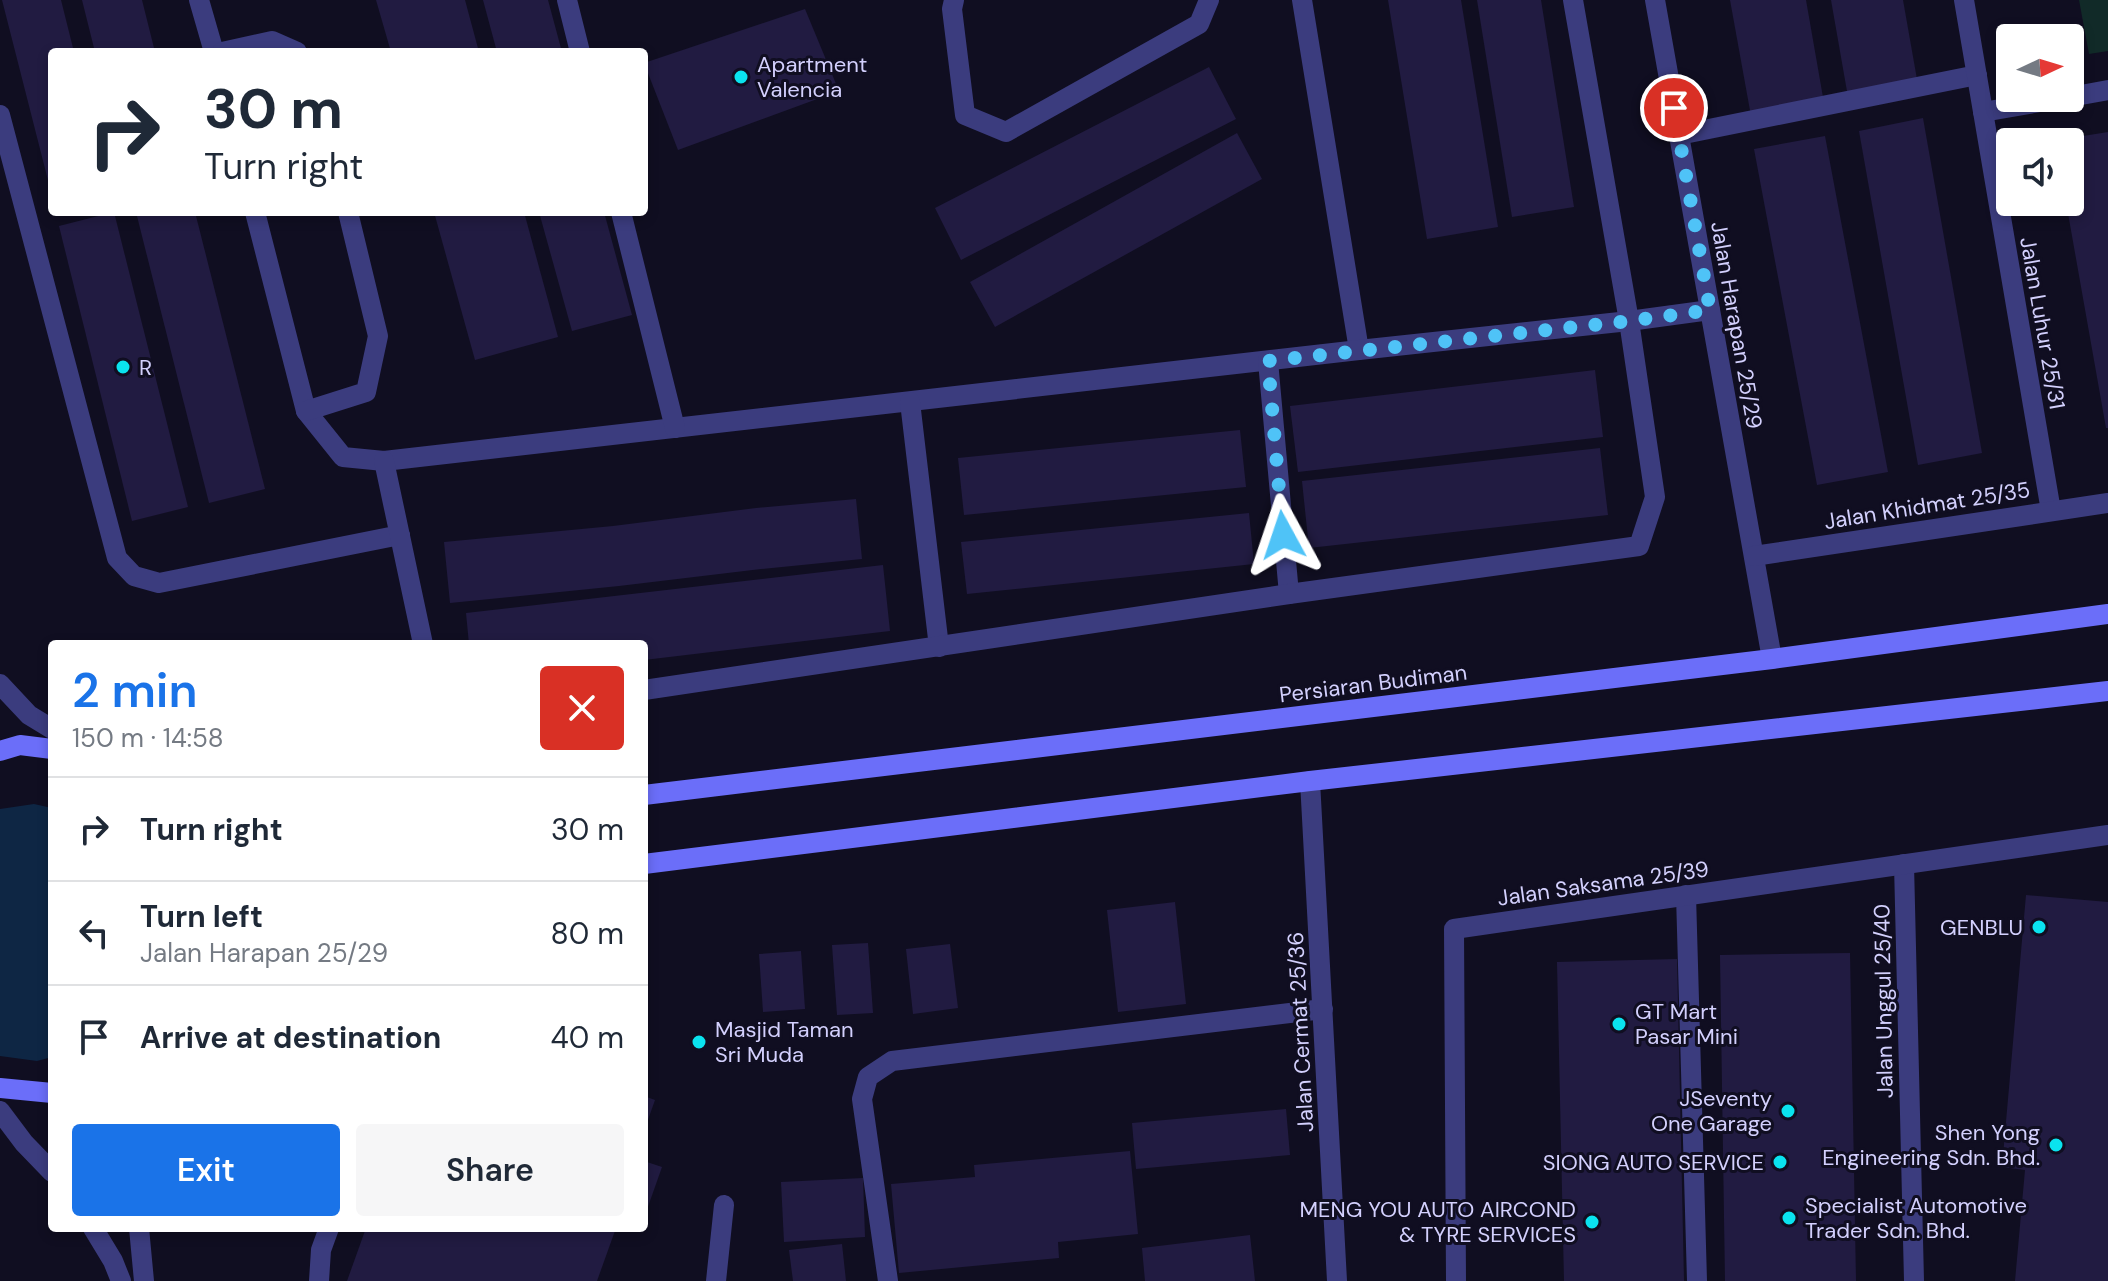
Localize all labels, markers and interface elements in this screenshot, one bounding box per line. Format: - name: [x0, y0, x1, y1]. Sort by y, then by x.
- north arrow: [1996, 24, 2084, 112]
- map controls: [1996, 24, 2084, 216]
- place label: Apartment Valencia: [757, 50, 867, 104]
- marker: Apartment Valencia: [732, 68, 750, 86]
- text: 30 m: [204, 72, 343, 145]
- pin: [1640, 74, 1708, 142]
- icon: right: [72, 80, 176, 184]
- icon: arrive: [1652, 86, 1696, 130]
- button: sound: [1996, 128, 2084, 216]
- text: Turn right: [204, 143, 363, 190]
- street label: Jalan Harapan 25/29: [1704, 219, 1769, 431]
- street label: Jalan Luhur 25/31: [2013, 235, 2072, 412]
- place label: R: [139, 353, 152, 382]
- marker: R: [114, 358, 132, 376]
- street label: Jalan Khidmat 25/35: [1822, 475, 2032, 536]
- position arrow: [1241, 493, 1325, 577]
- street label: Persiaran Budiman: [1278, 658, 1469, 709]
- text: 2 min: [72, 659, 198, 722]
- button: close: [540, 666, 624, 750]
- text: 150 m · 14:58: [72, 721, 224, 755]
- icon: right: [72, 807, 116, 851]
- text: Turn right: [140, 810, 283, 849]
- text: 30 m: [551, 810, 624, 849]
- street label: Jalan Saksama 25/39: [1495, 854, 1711, 913]
- text: Turn left: [140, 897, 263, 936]
- street label: Jalan Unggul 25/40: [1867, 904, 1900, 1098]
- icon: left: [72, 911, 116, 955]
- place label: GENBLU: [1940, 913, 2023, 942]
- text: 80 m: [551, 914, 624, 953]
- marker: GENBLU: [2030, 918, 2048, 936]
- street label: Jalan Cermat 25/36: [1281, 931, 1320, 1133]
- text: Jalan Harapan 25/29: [140, 936, 388, 970]
- place label: GT Mart Pasar Mini: [1635, 997, 1738, 1051]
- icon: arrive: [72, 1015, 116, 1059]
- place label: Masjid Taman Sri Muda: [715, 1015, 854, 1069]
- marker: GT Mart Pasar Mini: [1610, 1015, 1628, 1033]
- text: Arrive at destination: [140, 1018, 441, 1057]
- text: 40 m: [551, 1018, 624, 1057]
- marker: Masjid Taman Sri Muda: [690, 1033, 708, 1051]
- place label: JSeventy One Garage: [1651, 1084, 1772, 1138]
- marker: JSeventy One Garage: [1779, 1102, 1797, 1120]
- place label: Shen Yong Engineering Sdn. Bhd.: [1822, 1118, 2040, 1172]
- button: Exit: [72, 1124, 340, 1216]
- button: Share: [356, 1124, 624, 1216]
- marker: Shen Yong Engineering Sdn. Bhd.: [2047, 1136, 2065, 1154]
- place label: SIONG AUTO SERVICE: [1543, 1148, 1764, 1177]
- marker: SIONG AUTO SERVICE: [1771, 1153, 1789, 1171]
- place label: Specialist Automotive Trader Sdn. Bhd.: [1805, 1191, 2027, 1245]
- place label: MENG YOU AUTO AIRCOND & TYRE SERVICES: [1300, 1195, 1576, 1249]
- marker: Specialist Automotive Trader Sdn. Bhd.: [1780, 1209, 1798, 1227]
- marker: MENG YOU AUTO AIRCOND & TYRE SERVICES: [1583, 1213, 1601, 1231]

